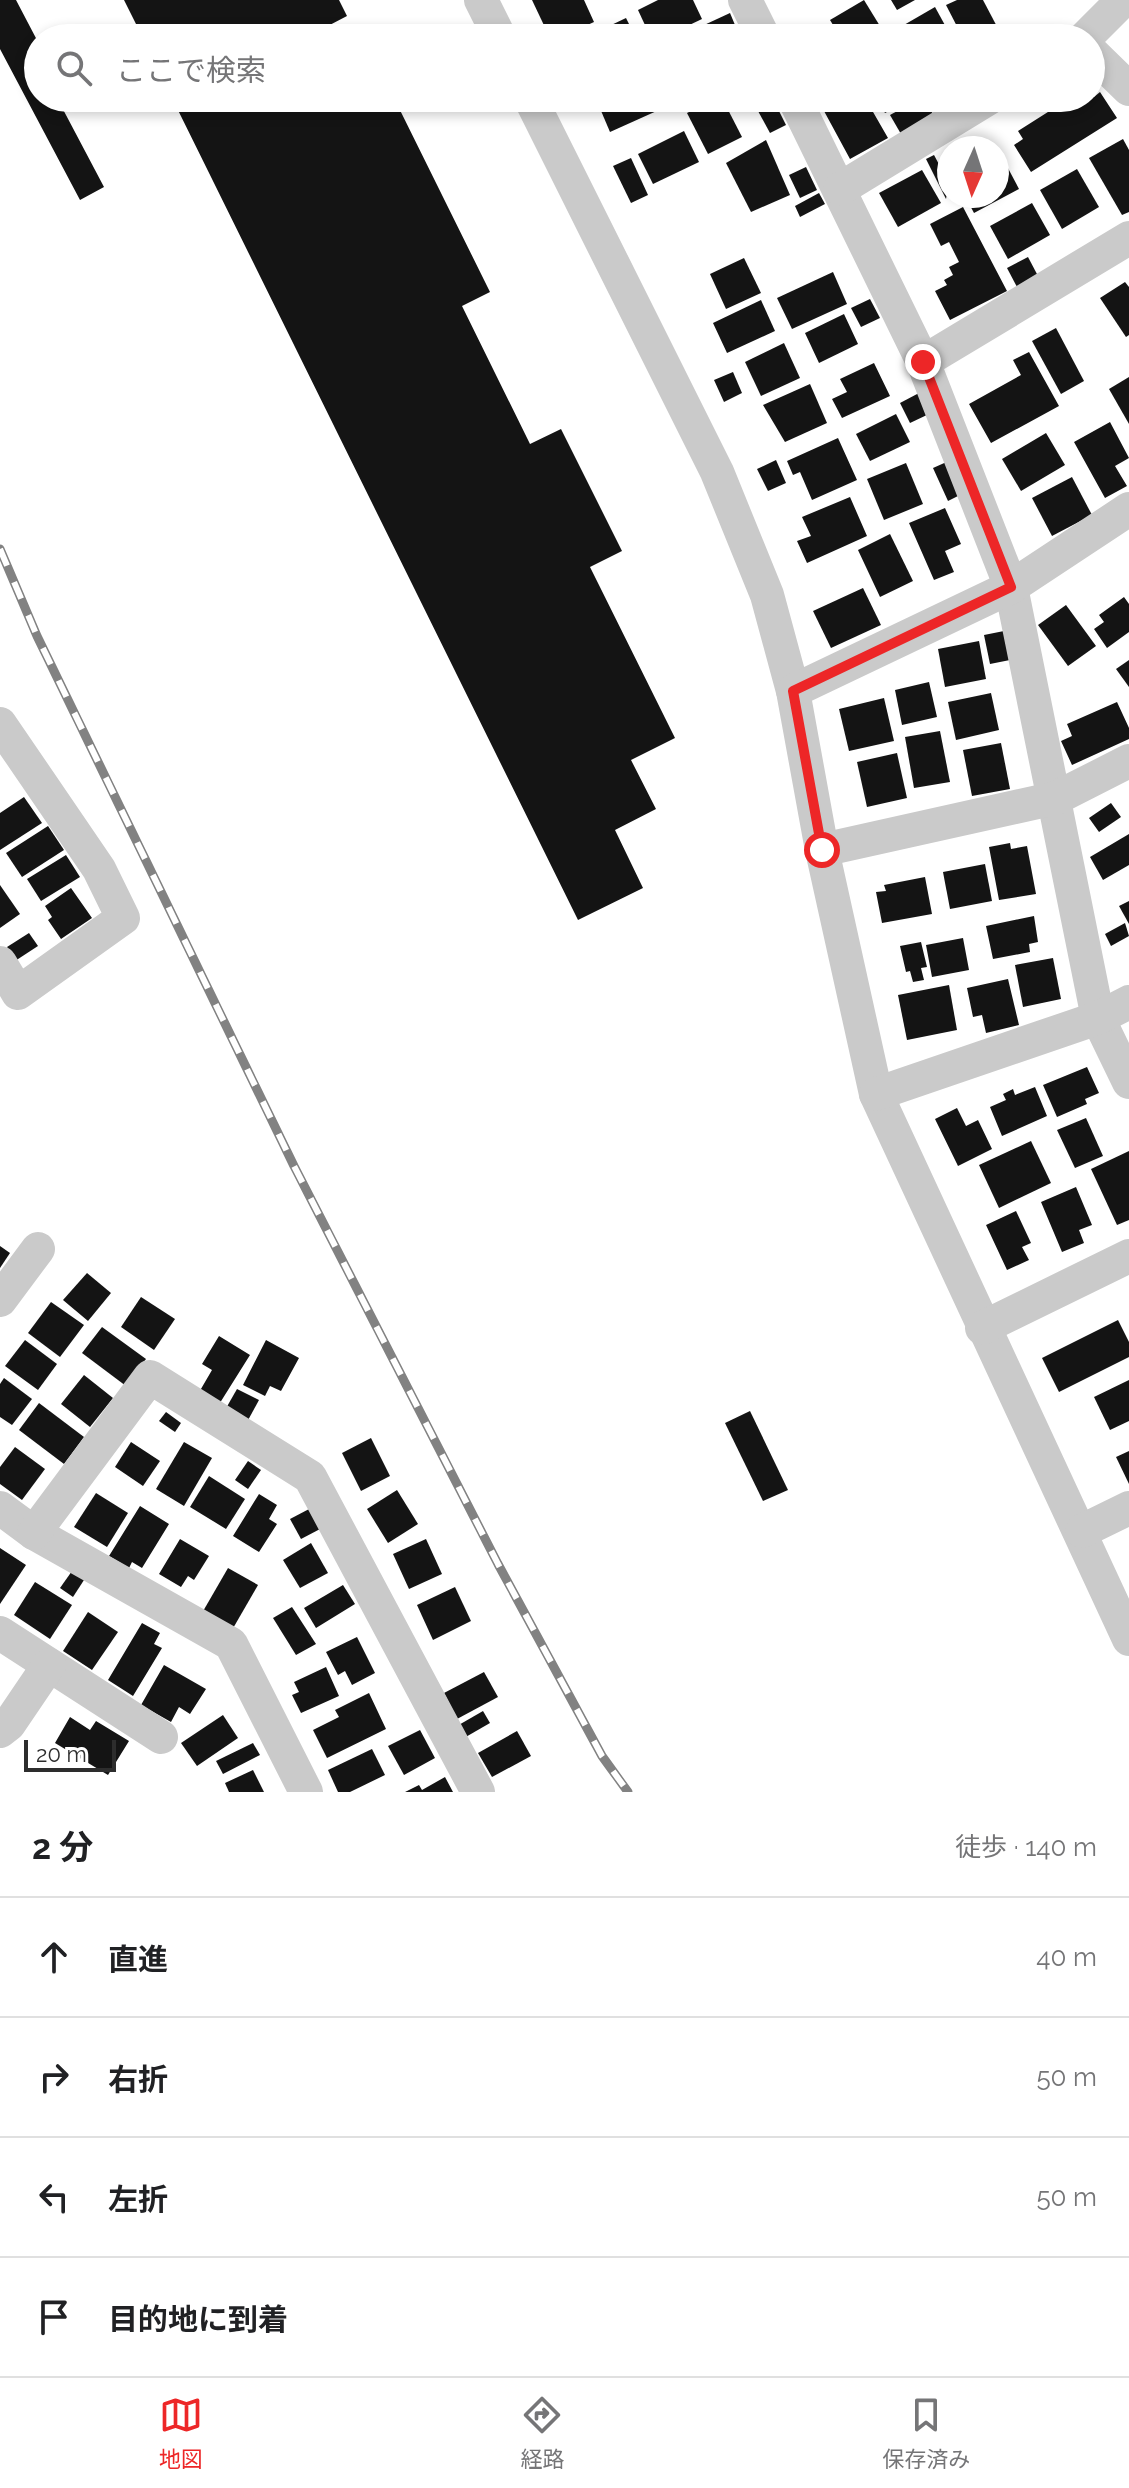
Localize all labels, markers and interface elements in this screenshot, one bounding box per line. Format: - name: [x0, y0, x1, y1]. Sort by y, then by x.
- search box: [24, 24, 1105, 112]
- icon: search: [52, 46, 96, 90]
- text: ここで検索: [116, 53, 266, 88]
- north arrow: [937, 136, 1009, 208]
- route end: [905, 344, 941, 380]
- route start: [804, 832, 840, 868]
- scale bar: [24, 1736, 116, 1772]
- text: 20 m: [36, 1741, 87, 1767]
- text: 2 分: [32, 1827, 93, 1867]
- text: 徒歩 · 140 m: [955, 1832, 1097, 1862]
- icon: ahead: [32, 1935, 76, 1979]
- text: 直進: [108, 1942, 168, 1977]
- text: 40 m: [1036, 1942, 1097, 1972]
- icon: right: [32, 2055, 76, 2099]
- text: 右折: [108, 2062, 168, 2097]
- text: 50 m: [1036, 2062, 1097, 2092]
- icon: left: [32, 2175, 76, 2219]
- text: 左折: [108, 2182, 168, 2217]
- text: 50 m: [1036, 2182, 1097, 2212]
- icon: arrive: [32, 2295, 76, 2339]
- text: 目的地に到着: [108, 2302, 288, 2337]
- tab: 地図: [159, 2393, 203, 2473]
- tab: 経路: [520, 2393, 564, 2473]
- tab: 保存済み: [882, 2393, 970, 2473]

